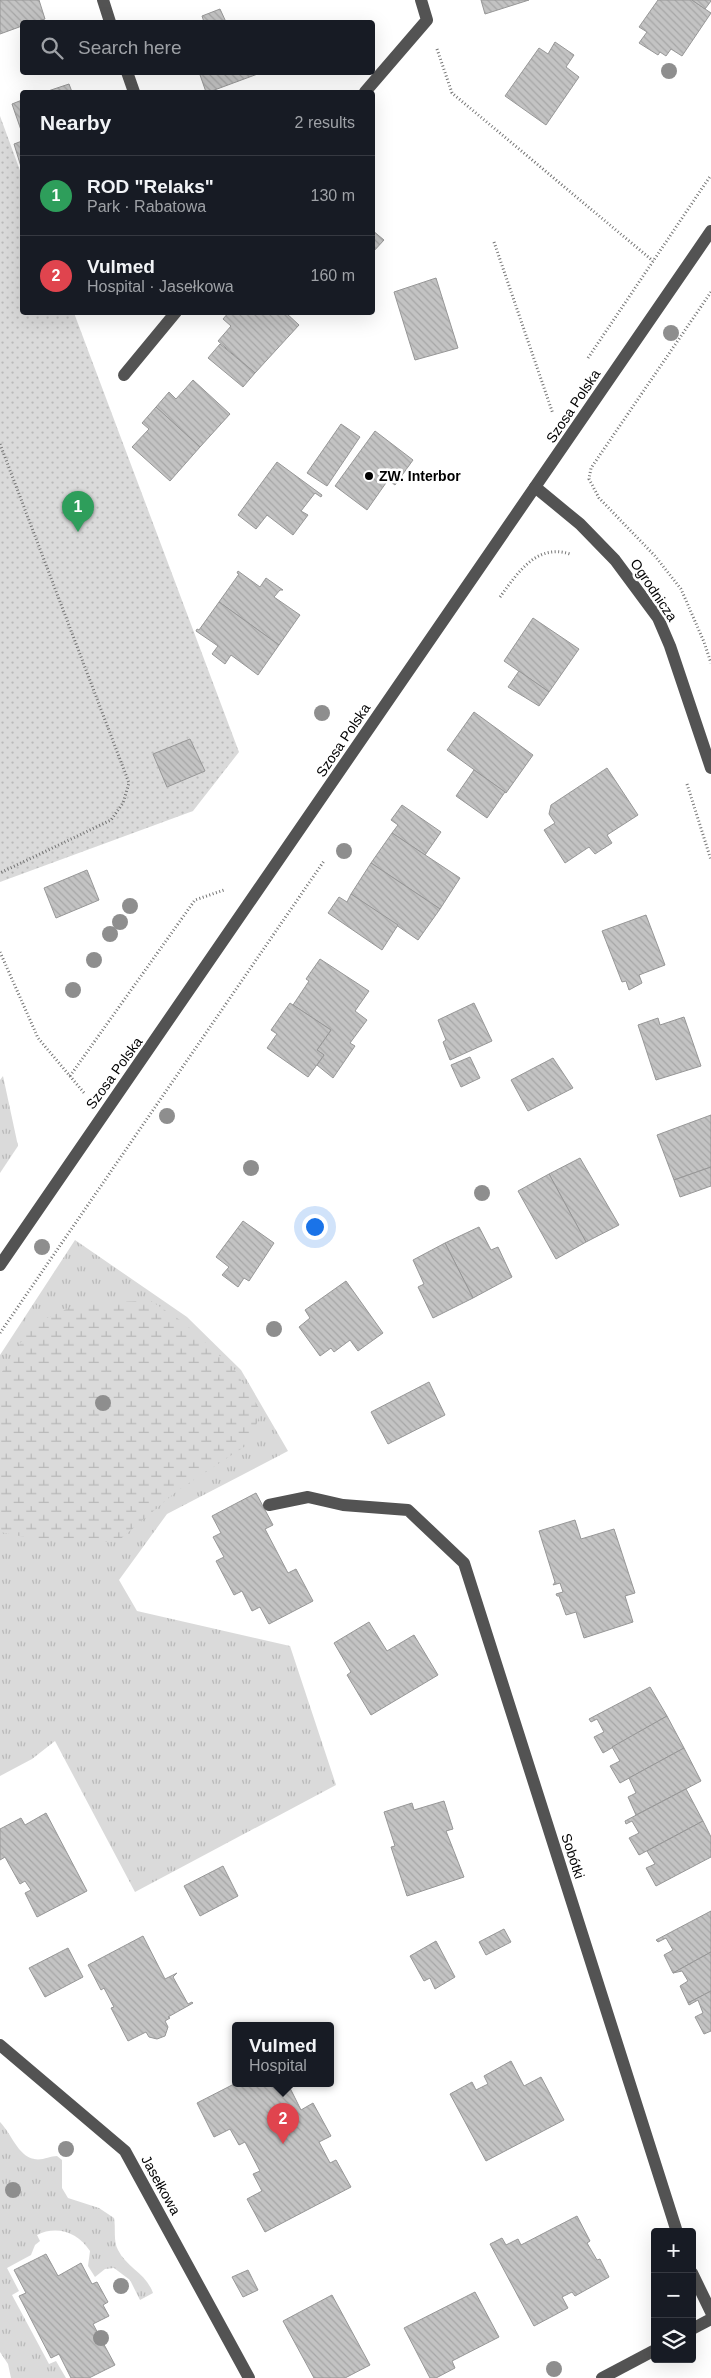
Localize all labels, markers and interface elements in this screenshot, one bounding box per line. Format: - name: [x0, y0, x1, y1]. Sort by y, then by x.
- search box: [20, 20, 375, 75]
- icon: search: [38, 34, 66, 62]
- text: Search here: [78, 37, 182, 58]
- text: Nearby: [40, 111, 111, 134]
- text: 2 results: [295, 114, 355, 131]
- text: ROD "Relaks": [87, 176, 214, 197]
- text: 1: [52, 187, 60, 204]
- text: 130 m: [311, 187, 355, 204]
- text: Park · Rabatowa: [87, 198, 206, 215]
- text: Vulmed: [87, 256, 155, 277]
- text: 2: [52, 267, 60, 284]
- text: 160 m: [311, 267, 355, 284]
- text: Hospital · Jasełkowa: [87, 278, 234, 295]
- street label: Szosa Polska: [543, 366, 603, 446]
- place label: ZW. Interbor: [379, 468, 461, 484]
- marker: ZW. Interbor: [363, 470, 375, 482]
- pin: 1: [62, 491, 94, 532]
- street label: Ogrodnicza: [627, 556, 681, 624]
- street label: Szosa Polska: [313, 700, 373, 780]
- street label: Szosa Polska: [83, 1034, 146, 1112]
- your location: [302, 1214, 328, 1240]
- street label: Sobótki: [558, 1831, 588, 1881]
- popup: [232, 2022, 334, 2087]
- text: Vulmed: [249, 2035, 317, 2056]
- text: Hospital: [249, 2057, 307, 2074]
- pin: 2: [267, 2103, 299, 2144]
- street label: Jasełkowa: [138, 2153, 184, 2218]
- map controls: [651, 2228, 696, 2363]
- button: +: [651, 2228, 696, 2273]
- button: −: [651, 2273, 696, 2318]
- button: layers: [651, 2318, 696, 2363]

